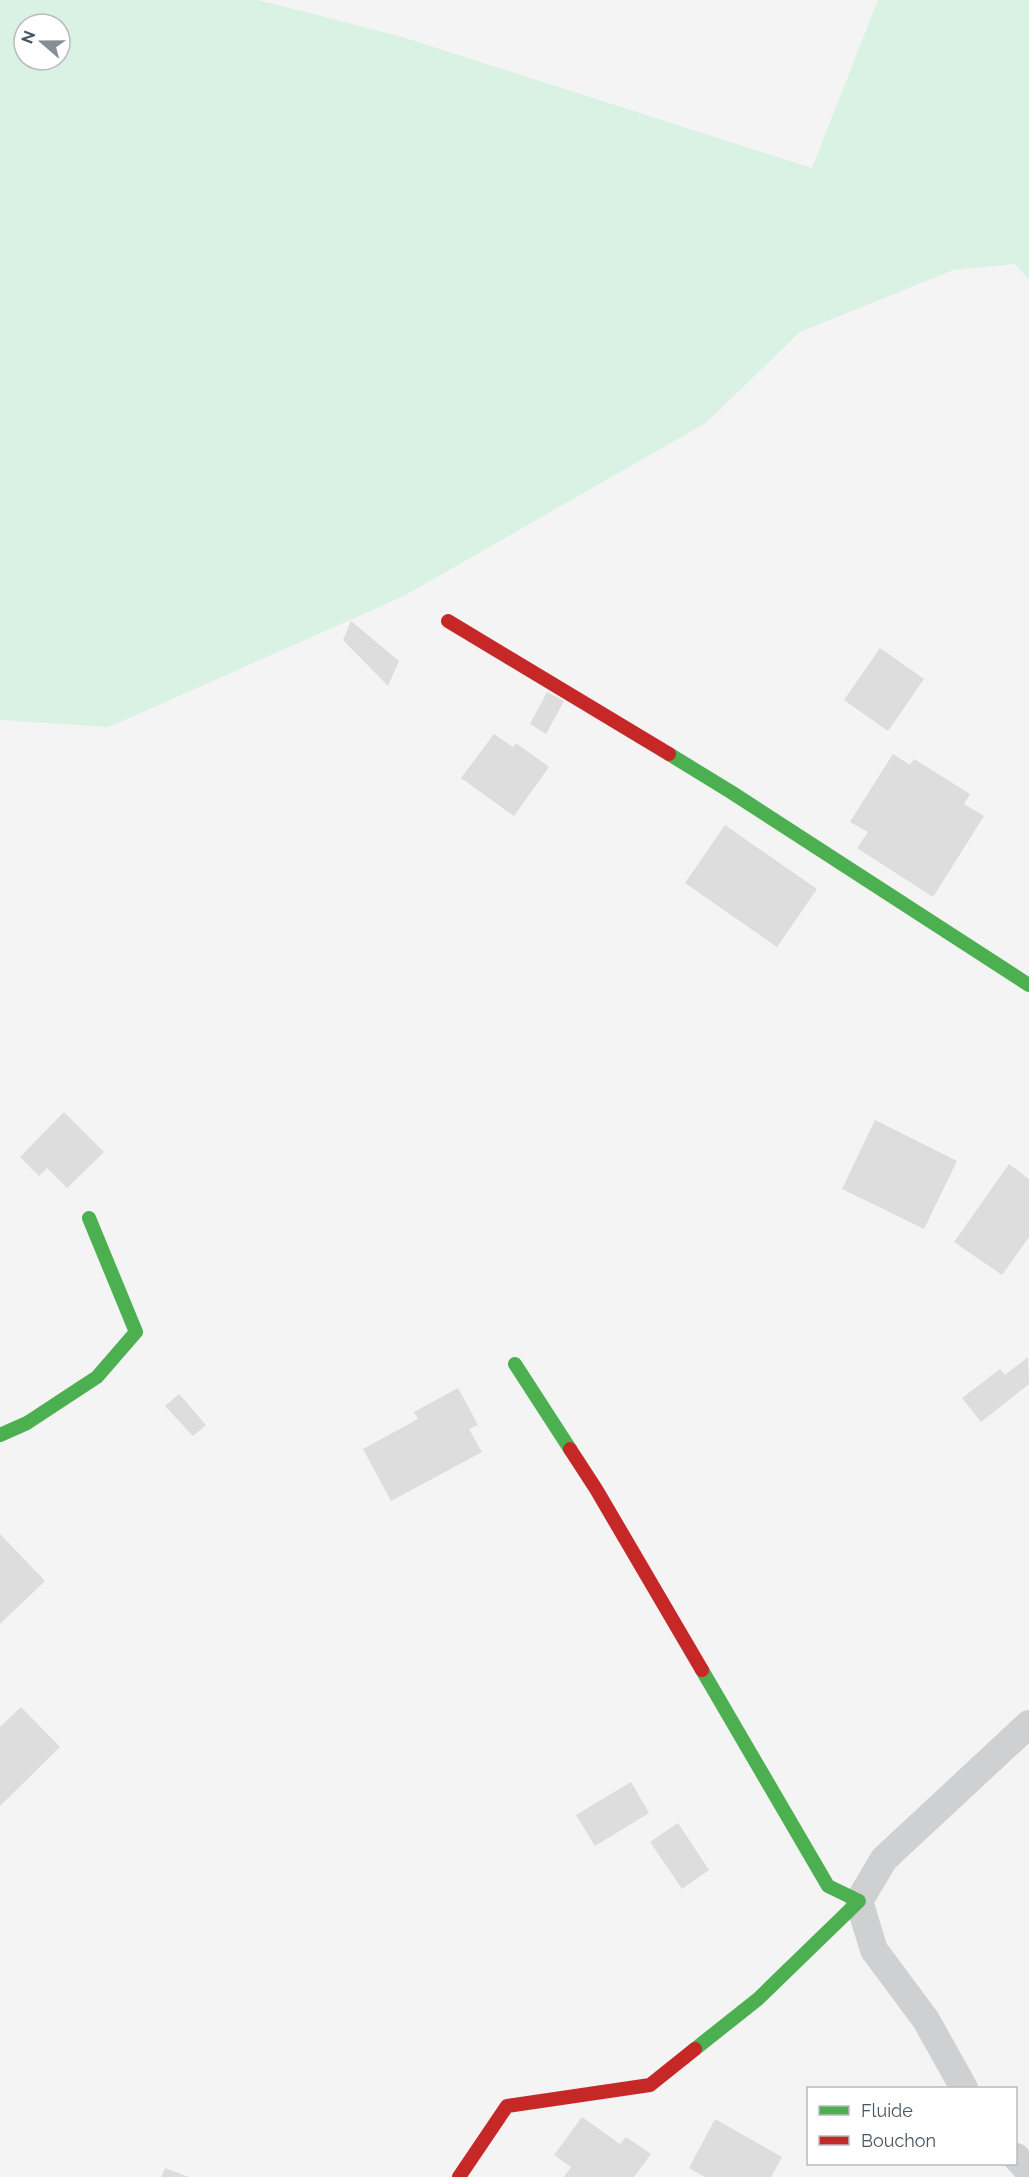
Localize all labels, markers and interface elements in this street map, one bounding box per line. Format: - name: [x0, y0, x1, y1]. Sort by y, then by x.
- north arrow: [12, 12, 72, 72]
- text: N: [17, 28, 39, 46]
- legend: [807, 2087, 1017, 2165]
- text: Fluide: [861, 2100, 913, 2121]
- text: Bouchon: [861, 2130, 936, 2151]

